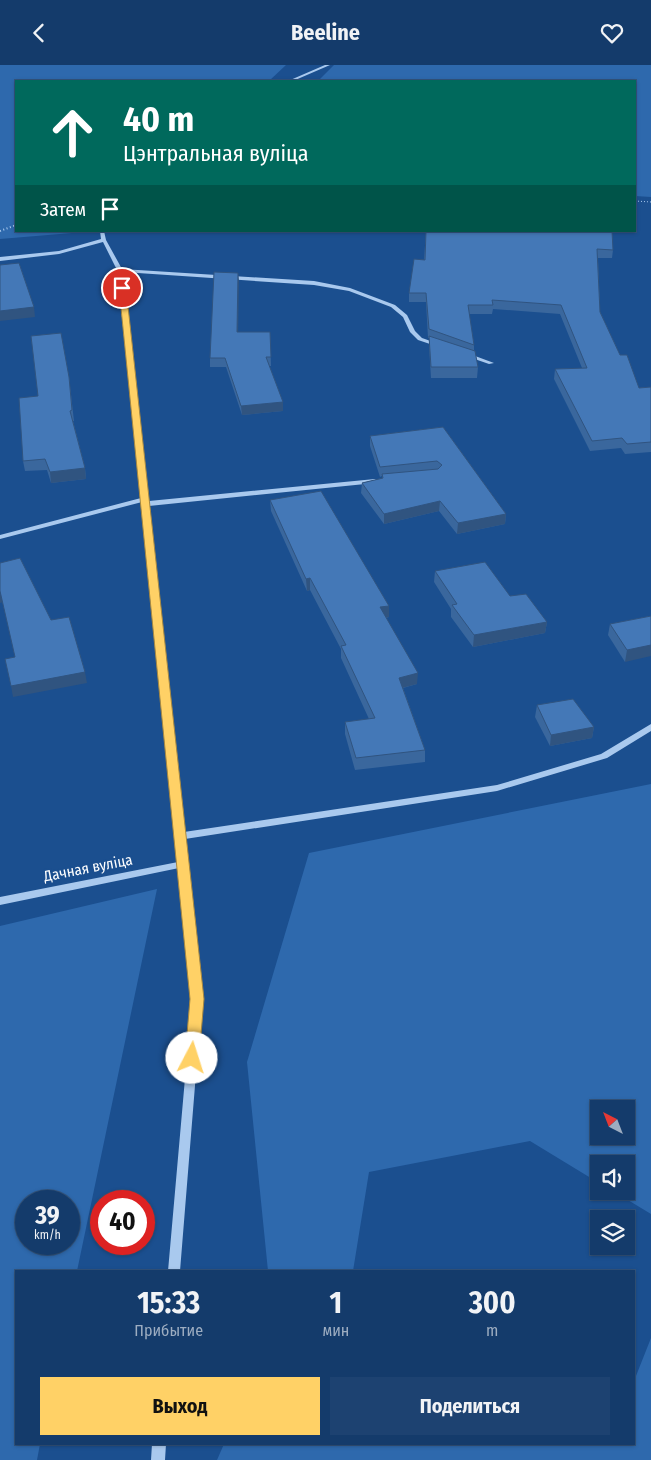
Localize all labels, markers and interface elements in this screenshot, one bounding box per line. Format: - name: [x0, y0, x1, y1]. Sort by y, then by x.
- icon: back: [25, 19, 53, 47]
- text: Beeline: [291, 19, 360, 46]
- icon: heart: [598, 19, 626, 47]
- text: 40 m: [123, 98, 194, 140]
- icon: ahead: [40, 100, 105, 165]
- text: Цэнтральная вуліца: [123, 140, 309, 167]
- icon: arrive: [96, 195, 124, 223]
- text: Затем: [40, 198, 86, 221]
- pin: [101, 267, 143, 309]
- icon: arrive: [108, 274, 136, 302]
- street label: Дачная вуліца: [41, 851, 134, 886]
- position arrow: [165, 1031, 217, 1083]
- north arrow: [590, 1100, 635, 1145]
- map controls: [590, 1100, 635, 1255]
- button: sound: [590, 1155, 635, 1200]
- speed limit sign: 40: [90, 1190, 155, 1255]
- text: 39: [35, 1201, 60, 1231]
- button: layers: [590, 1210, 635, 1255]
- text: km/h: [34, 1228, 61, 1242]
- text: 15:33: [137, 1285, 200, 1321]
- text: 1: [330, 1285, 342, 1321]
- text: 300: [469, 1285, 516, 1321]
- text: Прибытие: [134, 1321, 203, 1340]
- text: мин: [322, 1321, 349, 1340]
- text: m: [486, 1321, 498, 1340]
- button: Выход: [40, 1377, 320, 1435]
- button: Поделиться: [330, 1377, 610, 1435]

